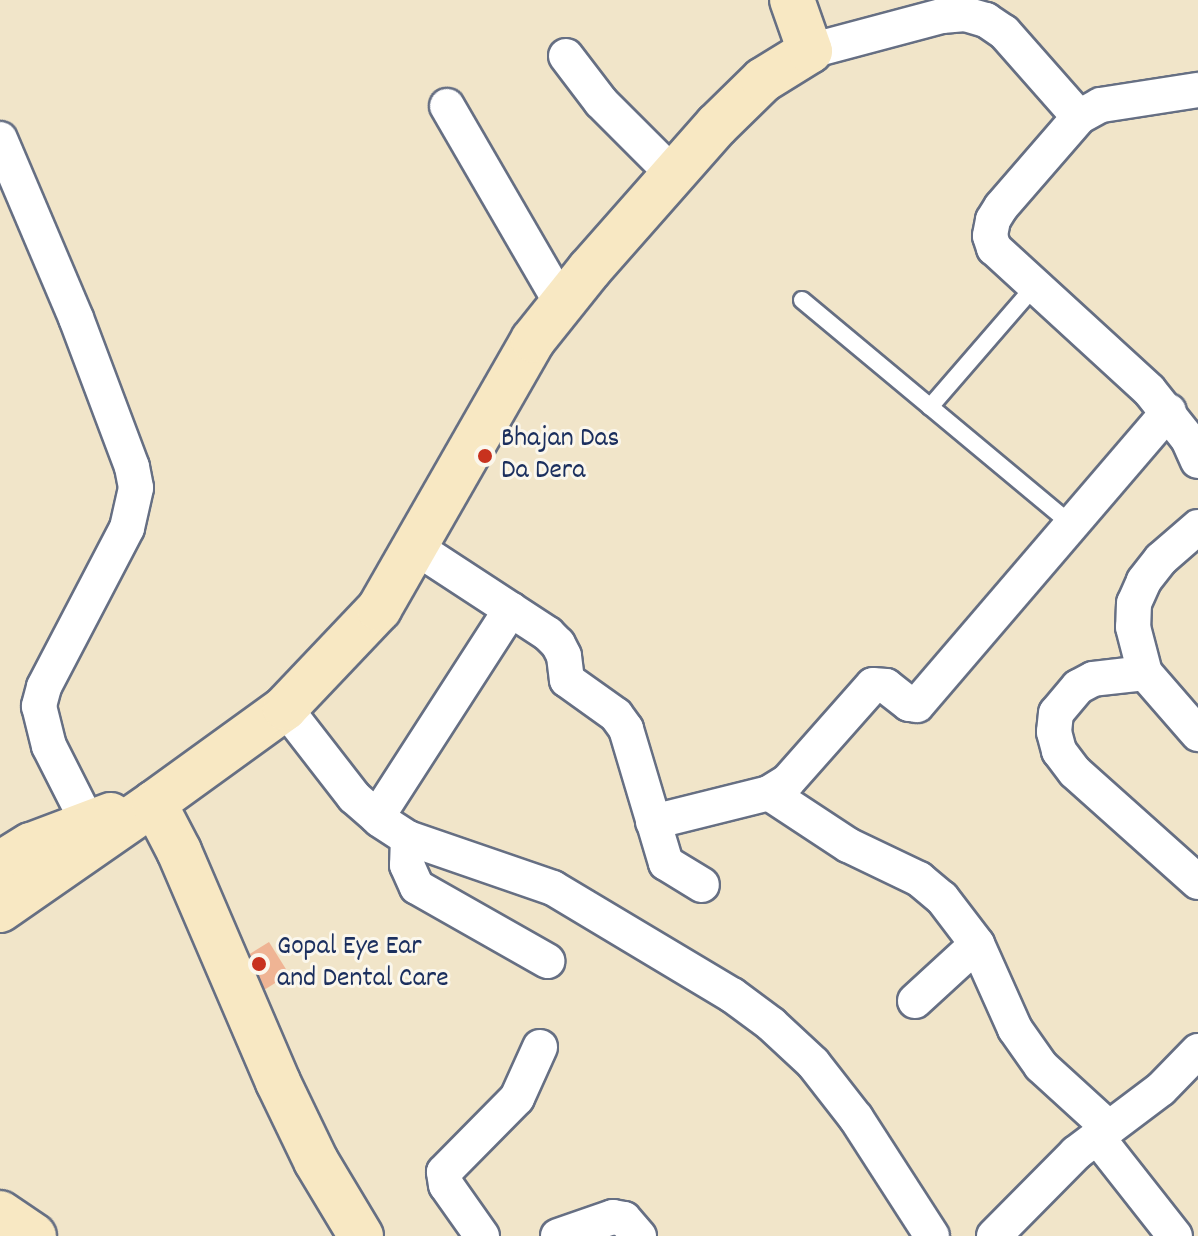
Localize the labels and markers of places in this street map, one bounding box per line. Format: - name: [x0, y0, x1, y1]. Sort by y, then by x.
- place label: Bhajan Das Da Dera: [501, 423, 619, 489]
- marker: Bhajan Das Da Dera: [476, 447, 494, 465]
- place label: Gopal Eye Ear and Dental Care: [277, 931, 449, 997]
- marker: Gopal Eye Ear and Dental Care: [248, 953, 270, 975]

